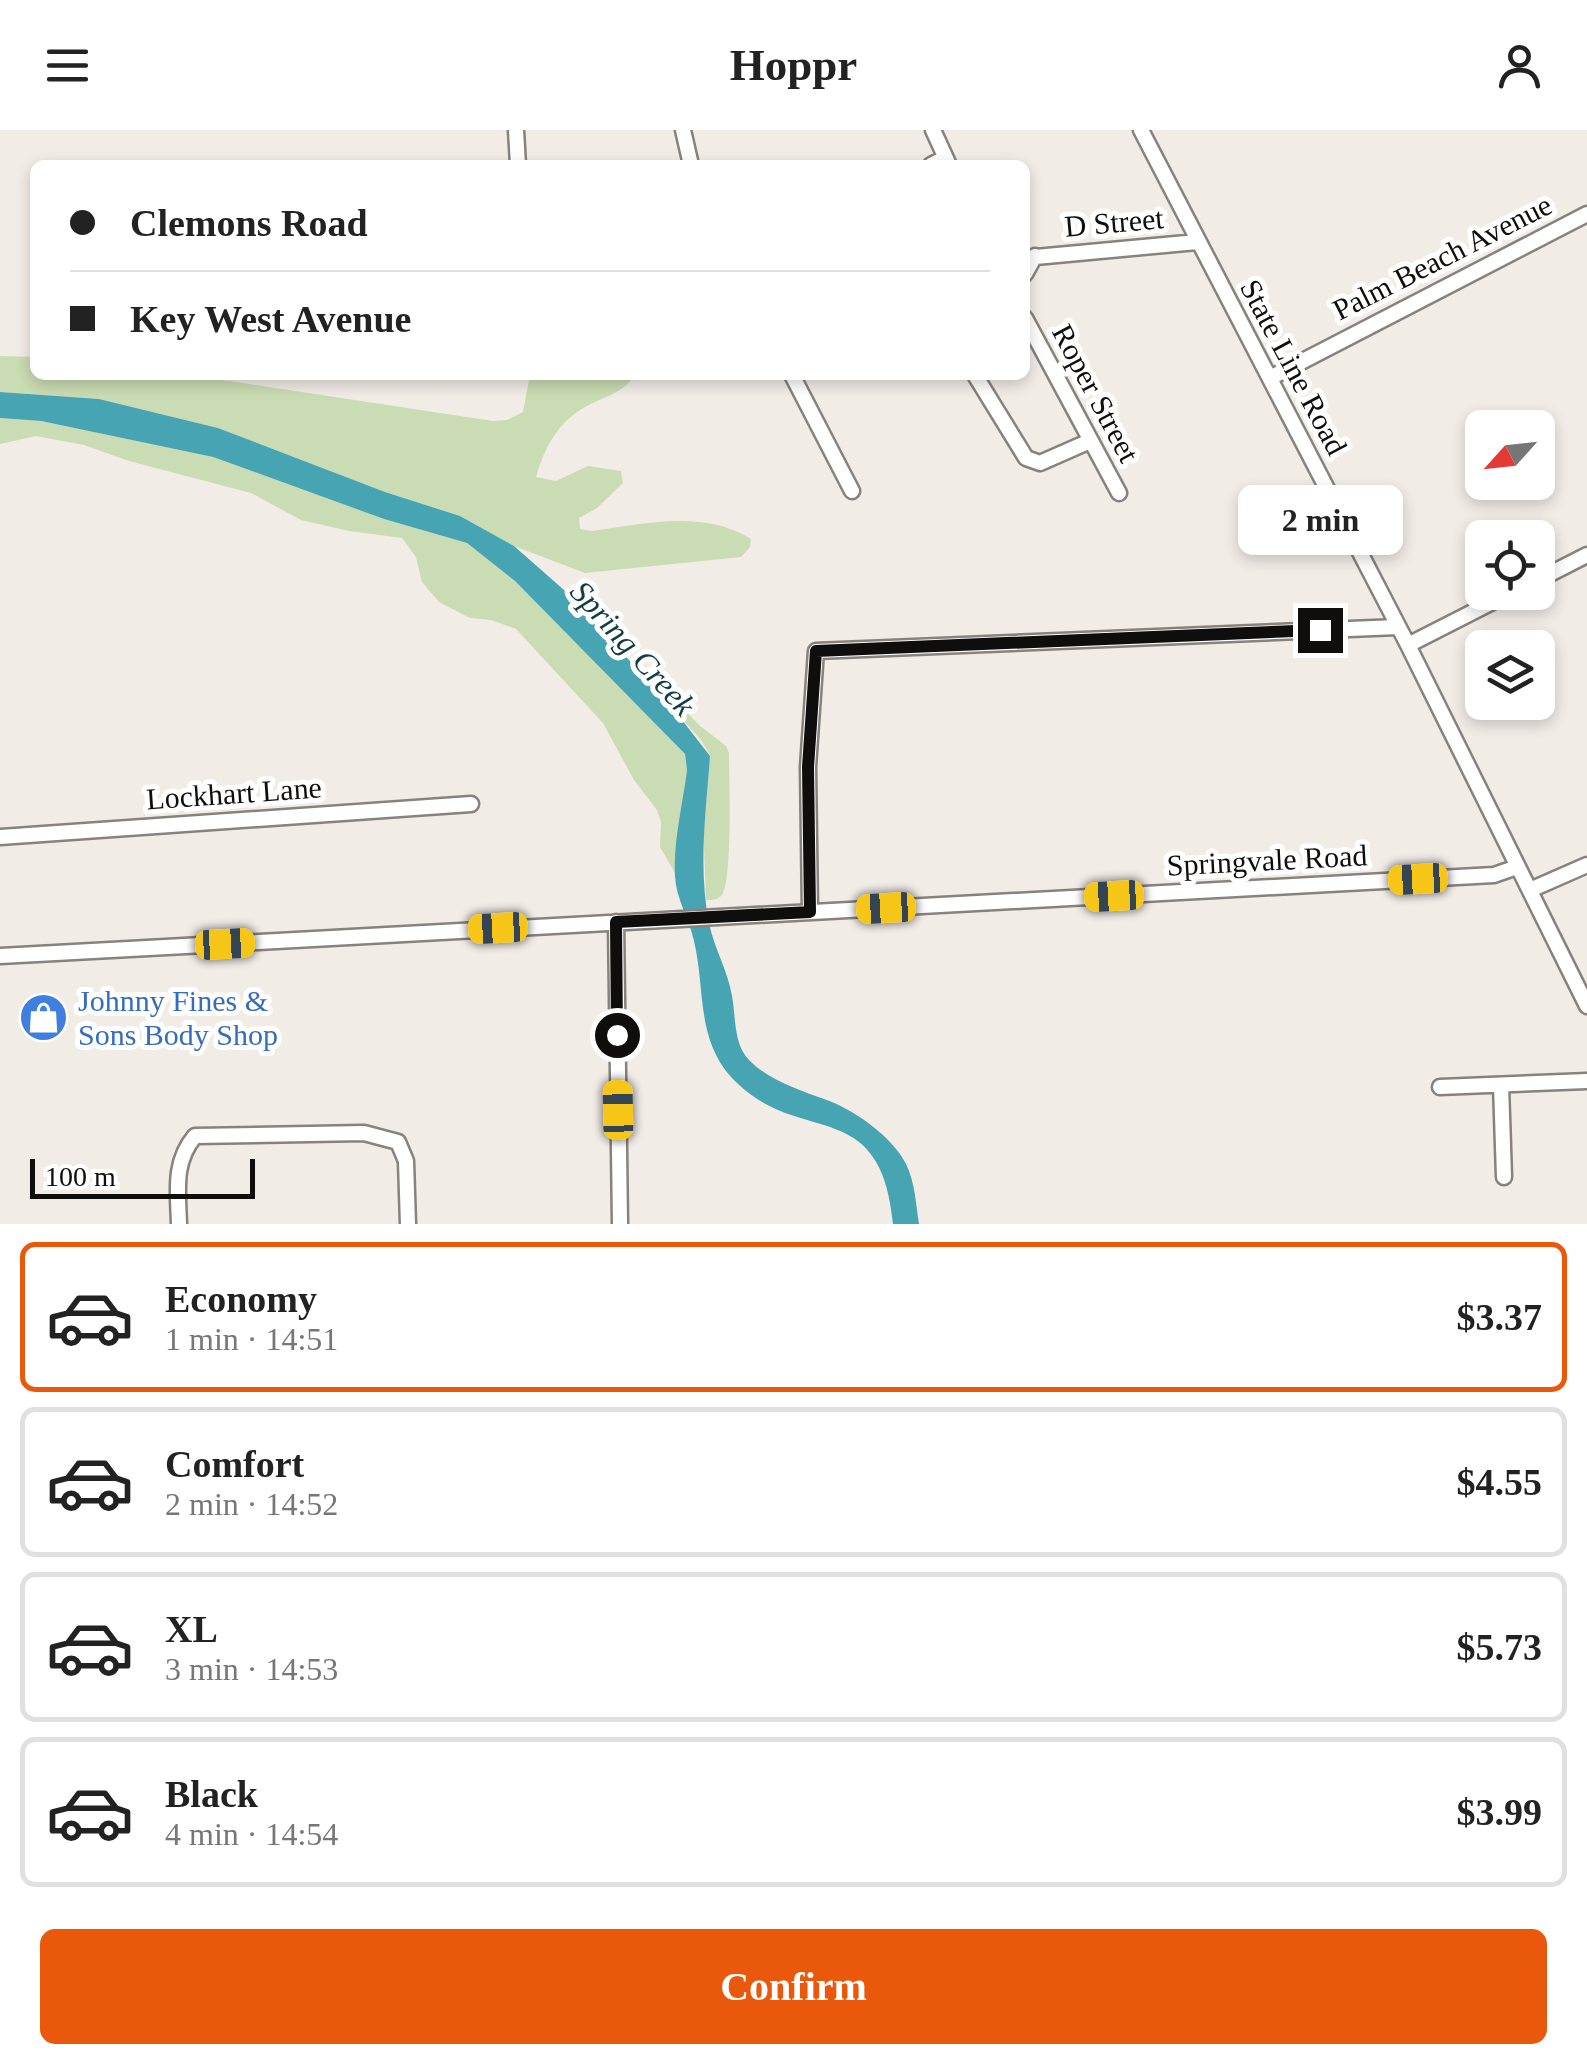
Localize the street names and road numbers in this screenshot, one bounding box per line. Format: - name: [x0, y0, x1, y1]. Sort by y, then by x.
- street label: Palm Beach Avenue: [1327, 188, 1557, 326]
- street label: D Street: [1063, 201, 1165, 243]
- street label: State Line Road: [1234, 274, 1354, 460]
- street label: Roper Street: [1046, 319, 1146, 468]
- street label: Lockhart Lane: [145, 770, 323, 816]
- street label: Springvale Road: [1166, 838, 1368, 882]

